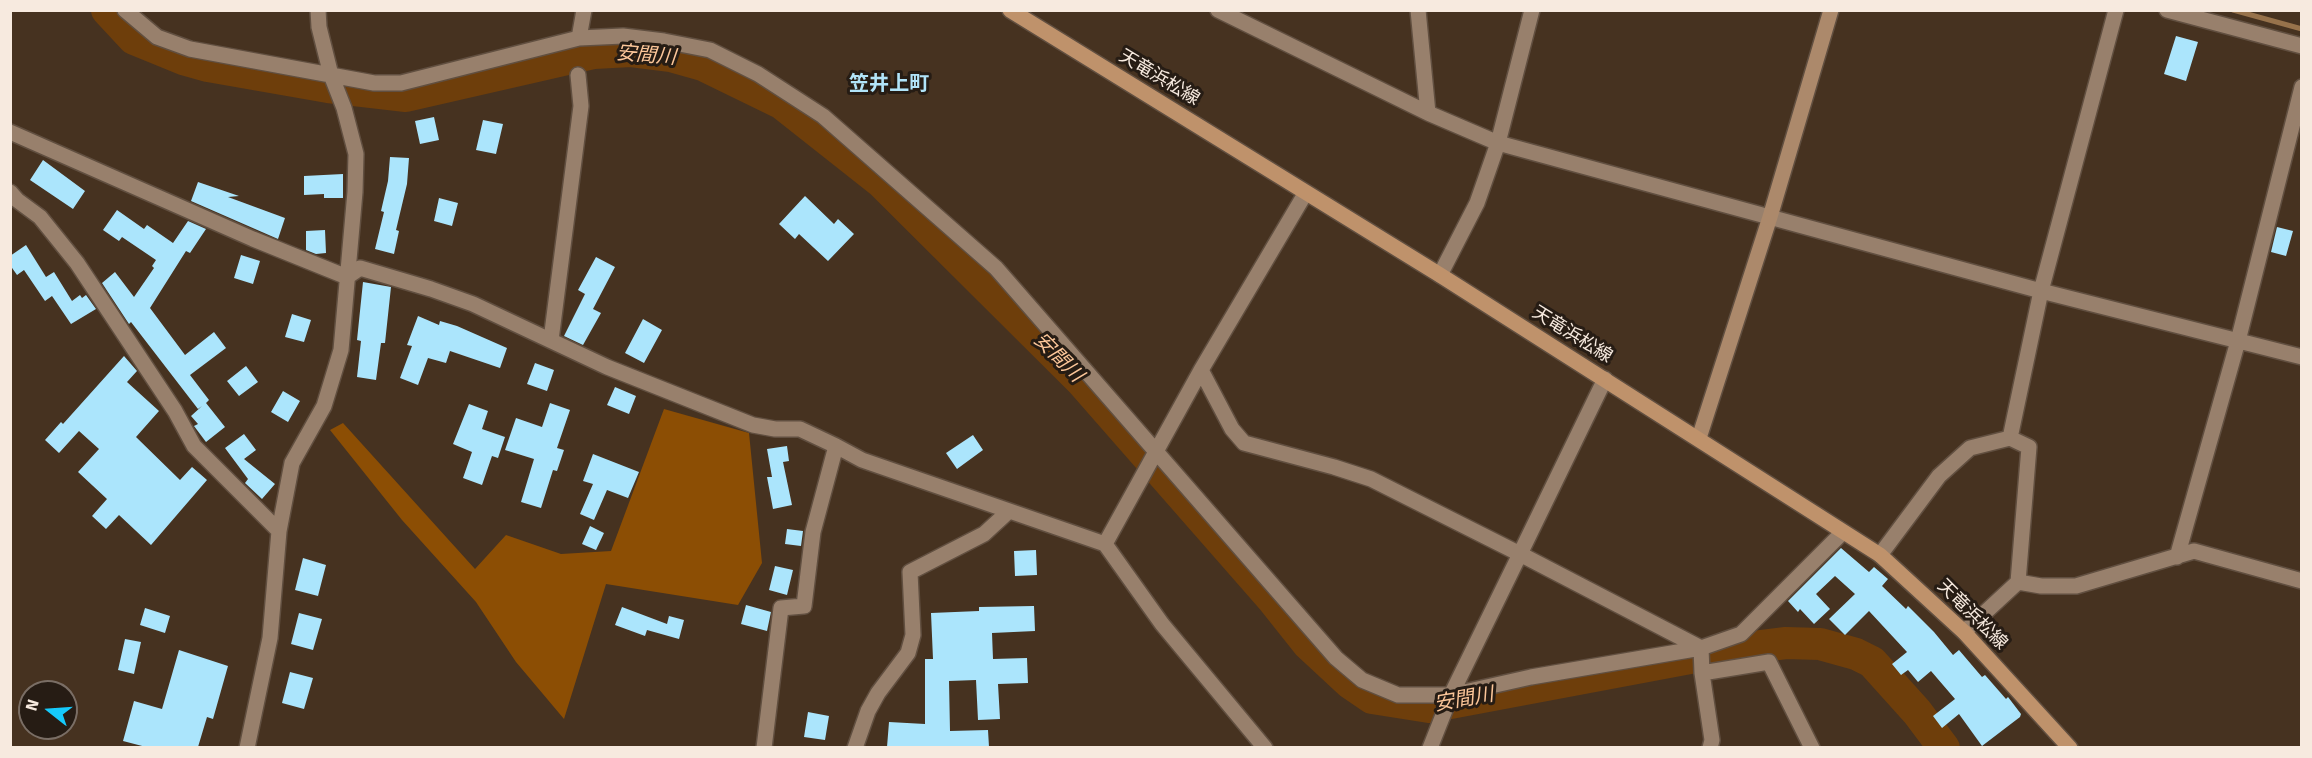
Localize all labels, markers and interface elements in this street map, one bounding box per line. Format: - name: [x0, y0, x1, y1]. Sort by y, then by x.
- water label: 安間川: [615, 41, 677, 71]
- street label: 天竜浜松線: [1115, 46, 1203, 110]
- district label: 笠井上町: [849, 73, 929, 97]
- street label: 天竜浜松線: [1528, 302, 1616, 368]
- water label: 安間川: [1028, 328, 1088, 388]
- street label: 天竜浜松線: [1933, 576, 2011, 654]
- north arrow: [18, 680, 78, 740]
- water label: 安間川: [1432, 683, 1496, 717]
- text: N: [22, 697, 44, 714]

